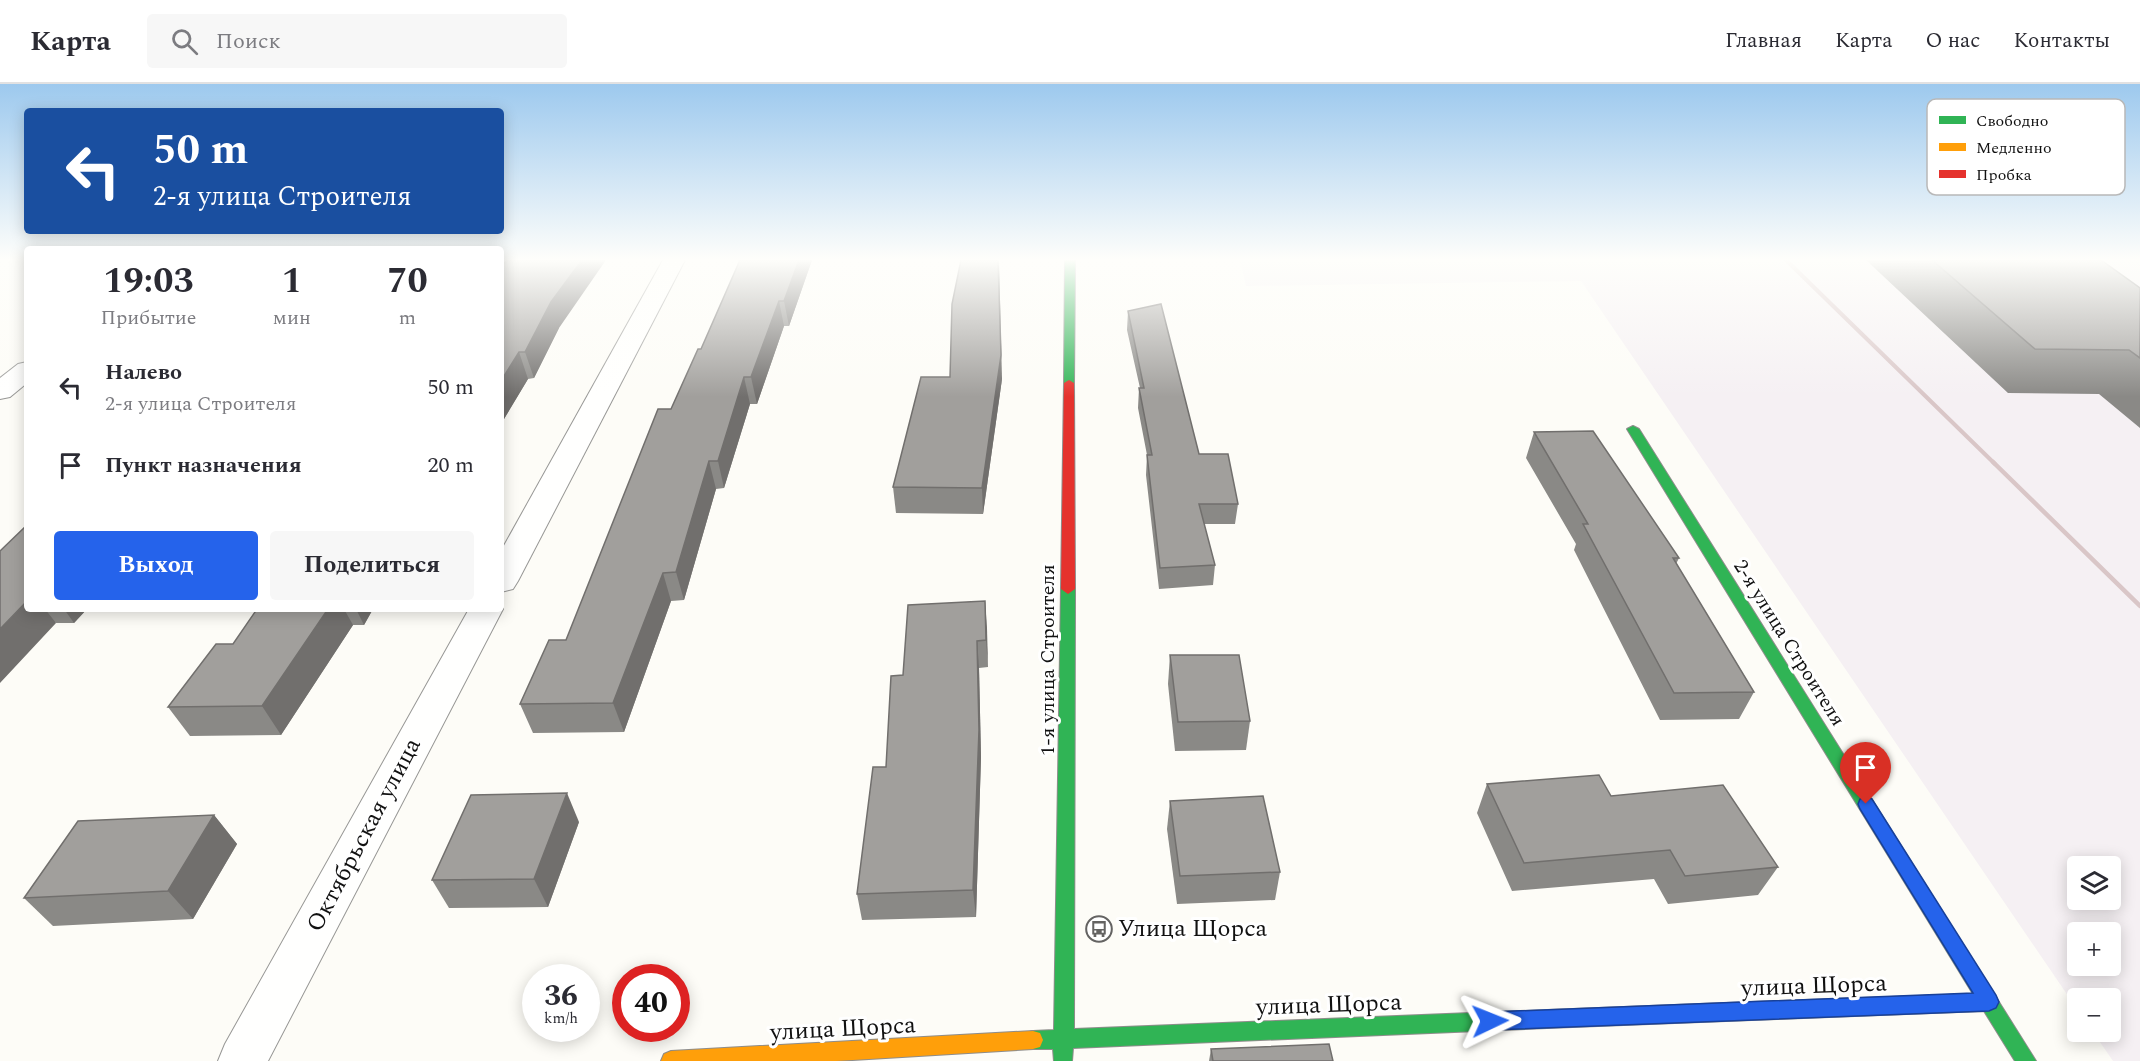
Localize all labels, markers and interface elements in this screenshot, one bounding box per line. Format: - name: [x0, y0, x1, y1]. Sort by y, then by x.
- search box: [147, 14, 567, 68]
- text: Карта: [30, 20, 111, 63]
- icon: search: [168, 25, 201, 58]
- text: Поиск: [216, 25, 281, 58]
- text: Главная: [1725, 25, 1802, 57]
- text: Карта: [1835, 25, 1892, 57]
- text: О нас: [1925, 25, 1980, 57]
- text: Контакты: [2013, 25, 2110, 57]
- legend: [1927, 99, 2125, 195]
- text: Свободно: [1976, 109, 2048, 133]
- text: 50 m: [153, 119, 248, 182]
- icon: left: [54, 132, 132, 210]
- text: Медленно: [1976, 136, 2052, 160]
- text: Пробка: [1976, 163, 2032, 187]
- text: 2-я улица Строителя: [153, 176, 412, 218]
- text: 19:03: [103, 254, 194, 309]
- text: 1: [282, 254, 302, 309]
- text: 70: [387, 254, 428, 309]
- text: Прибытие: [100, 303, 196, 333]
- text: мин: [273, 303, 311, 333]
- text: m: [399, 303, 416, 333]
- text: Налево: [105, 356, 182, 389]
- icon: left: [54, 371, 87, 404]
- text: 50 m: [428, 371, 474, 404]
- text: 2-я улица Строителя: [105, 389, 297, 419]
- icon: arrive: [54, 449, 87, 482]
- text: Пункт назначения: [105, 449, 302, 482]
- text: 20 m: [428, 449, 474, 482]
- button: Выход: [54, 531, 258, 600]
- button: Поделиться: [270, 531, 474, 600]
- street label: 2-я улица Строителя: [1726, 554, 1852, 732]
- street label: 1-я улица Строителя: [1033, 564, 1063, 756]
- street label: Октябрьская улица: [297, 731, 431, 939]
- pin: [1840, 742, 1891, 804]
- icon: arrive: [1849, 751, 1882, 784]
- map controls: [2067, 856, 2121, 1042]
- button: layers: [2067, 856, 2121, 910]
- place label: Улица Щорса: [1118, 911, 1268, 947]
- bus stop icon: Улица Щорса: [1084, 914, 1114, 944]
- button: +: [2067, 922, 2121, 976]
- speed limit sign: 40: [612, 964, 690, 1042]
- street label: улица Щорса: [1739, 965, 1888, 1007]
- text: 36: [544, 973, 578, 1019]
- street label: улица Щорса: [1254, 984, 1403, 1026]
- button: −: [2067, 988, 2121, 1042]
- position arrow: [1458, 989, 1522, 1053]
- text: km/h: [544, 1007, 578, 1030]
- street label: улица Щорса: [768, 1007, 917, 1051]

